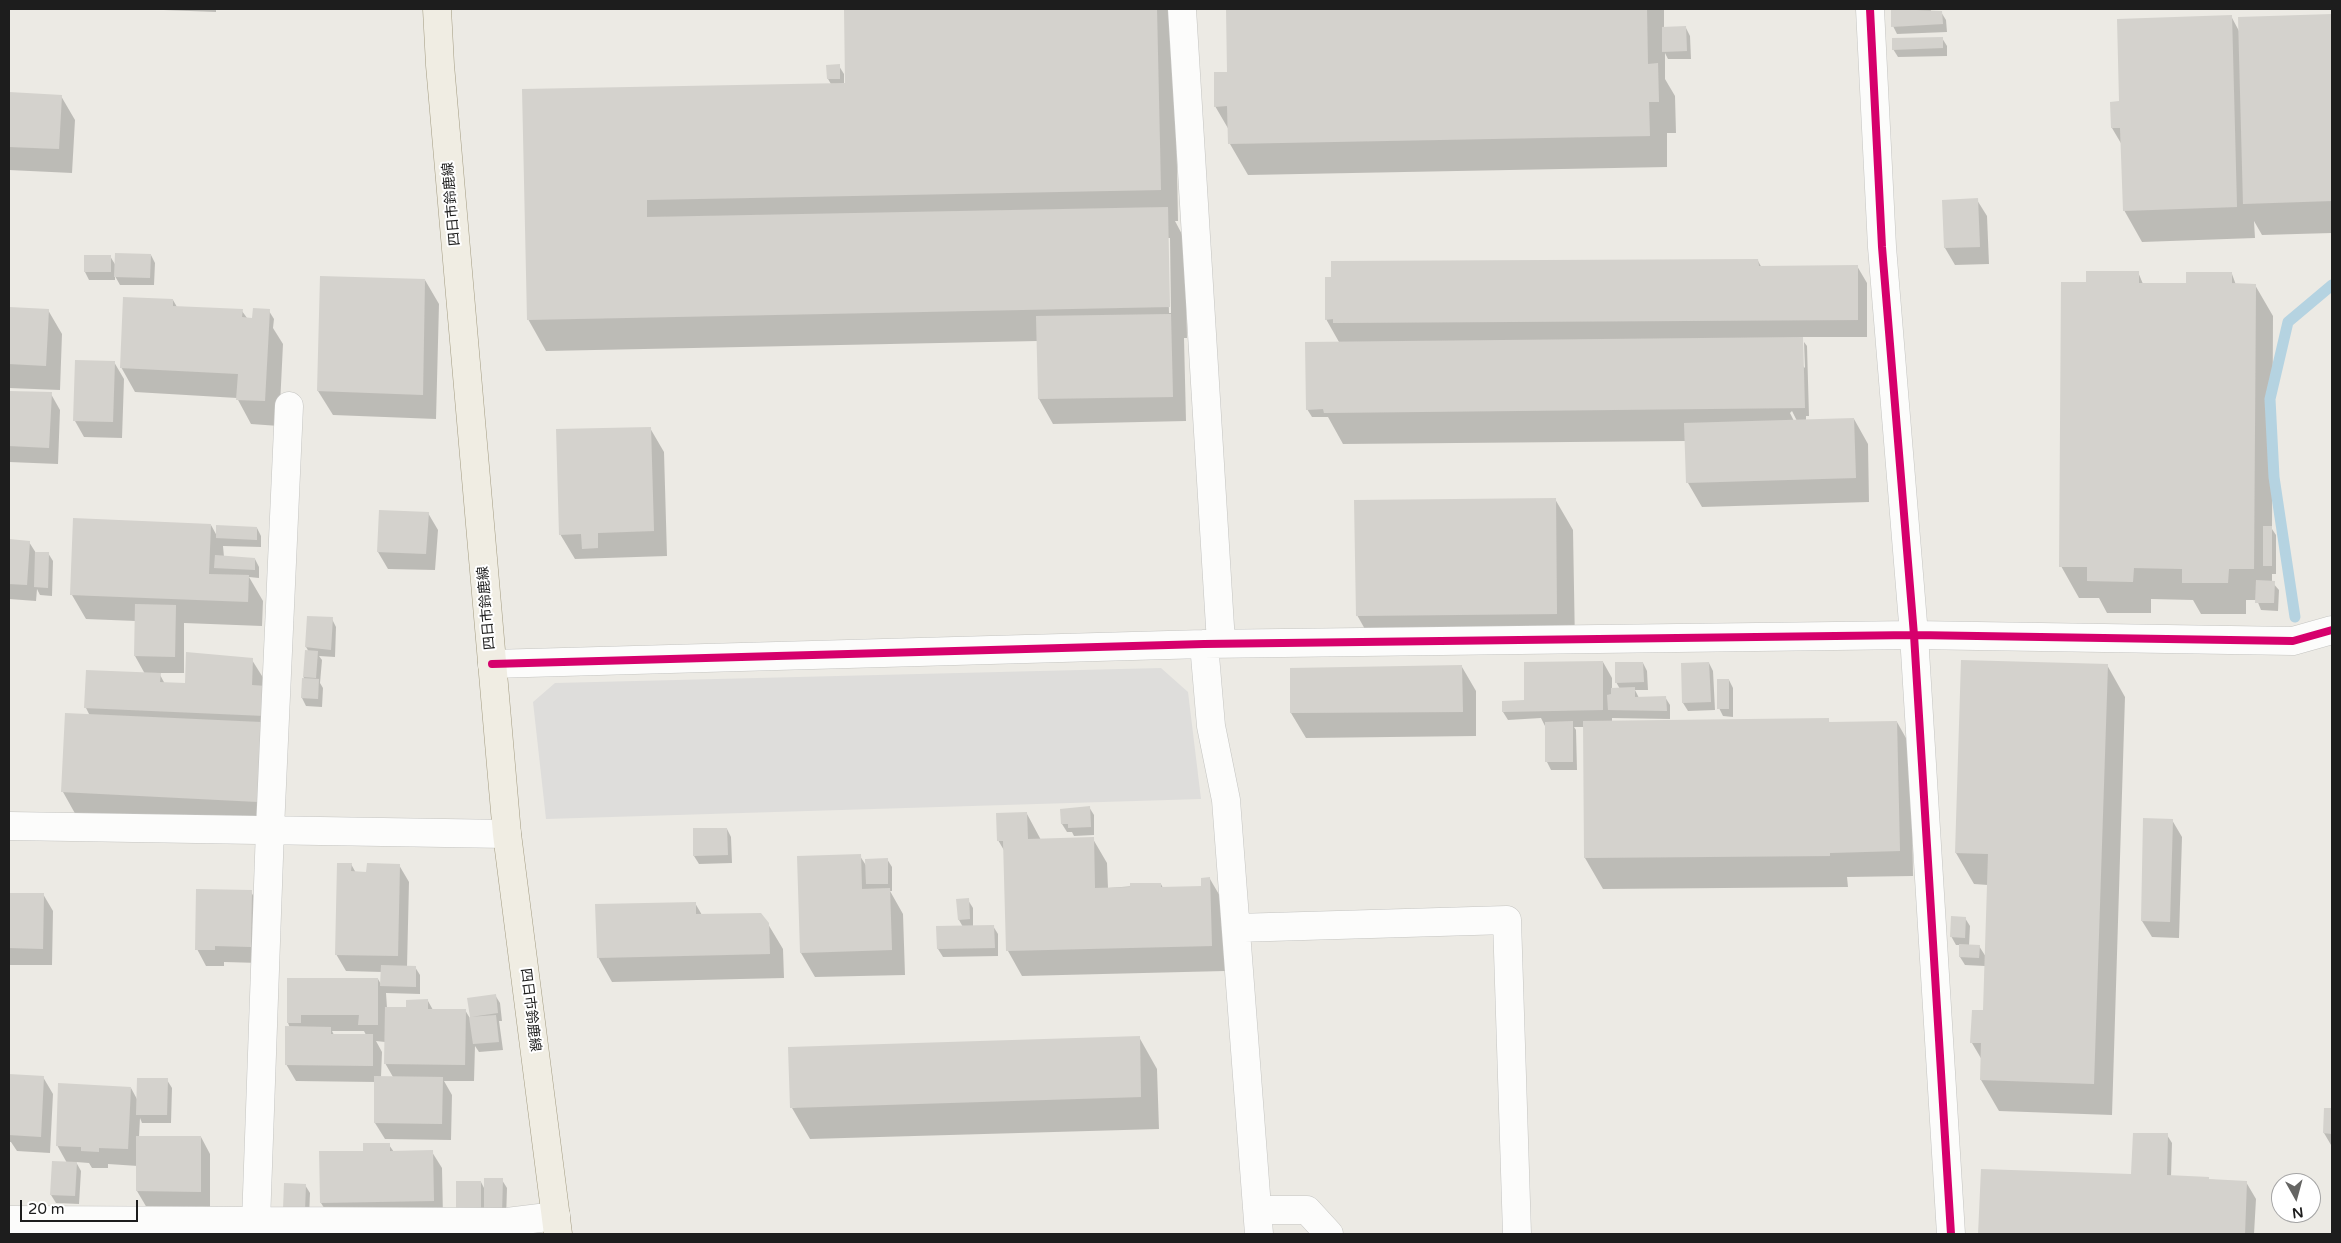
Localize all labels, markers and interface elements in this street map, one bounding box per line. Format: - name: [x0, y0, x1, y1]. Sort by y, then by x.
- street label: 四日市鈴鹿線: [440, 161, 464, 247]
- street label: 四日市鈴鹿線: [475, 565, 499, 651]
- street label: 四日市鈴鹿線: [517, 967, 543, 1053]
- north arrow: [2271, 1173, 2321, 1223]
- scale bar: [22, 1190, 140, 1222]
- text: 20 m: [28, 1200, 65, 1218]
- text: N: [2291, 1203, 2304, 1222]

